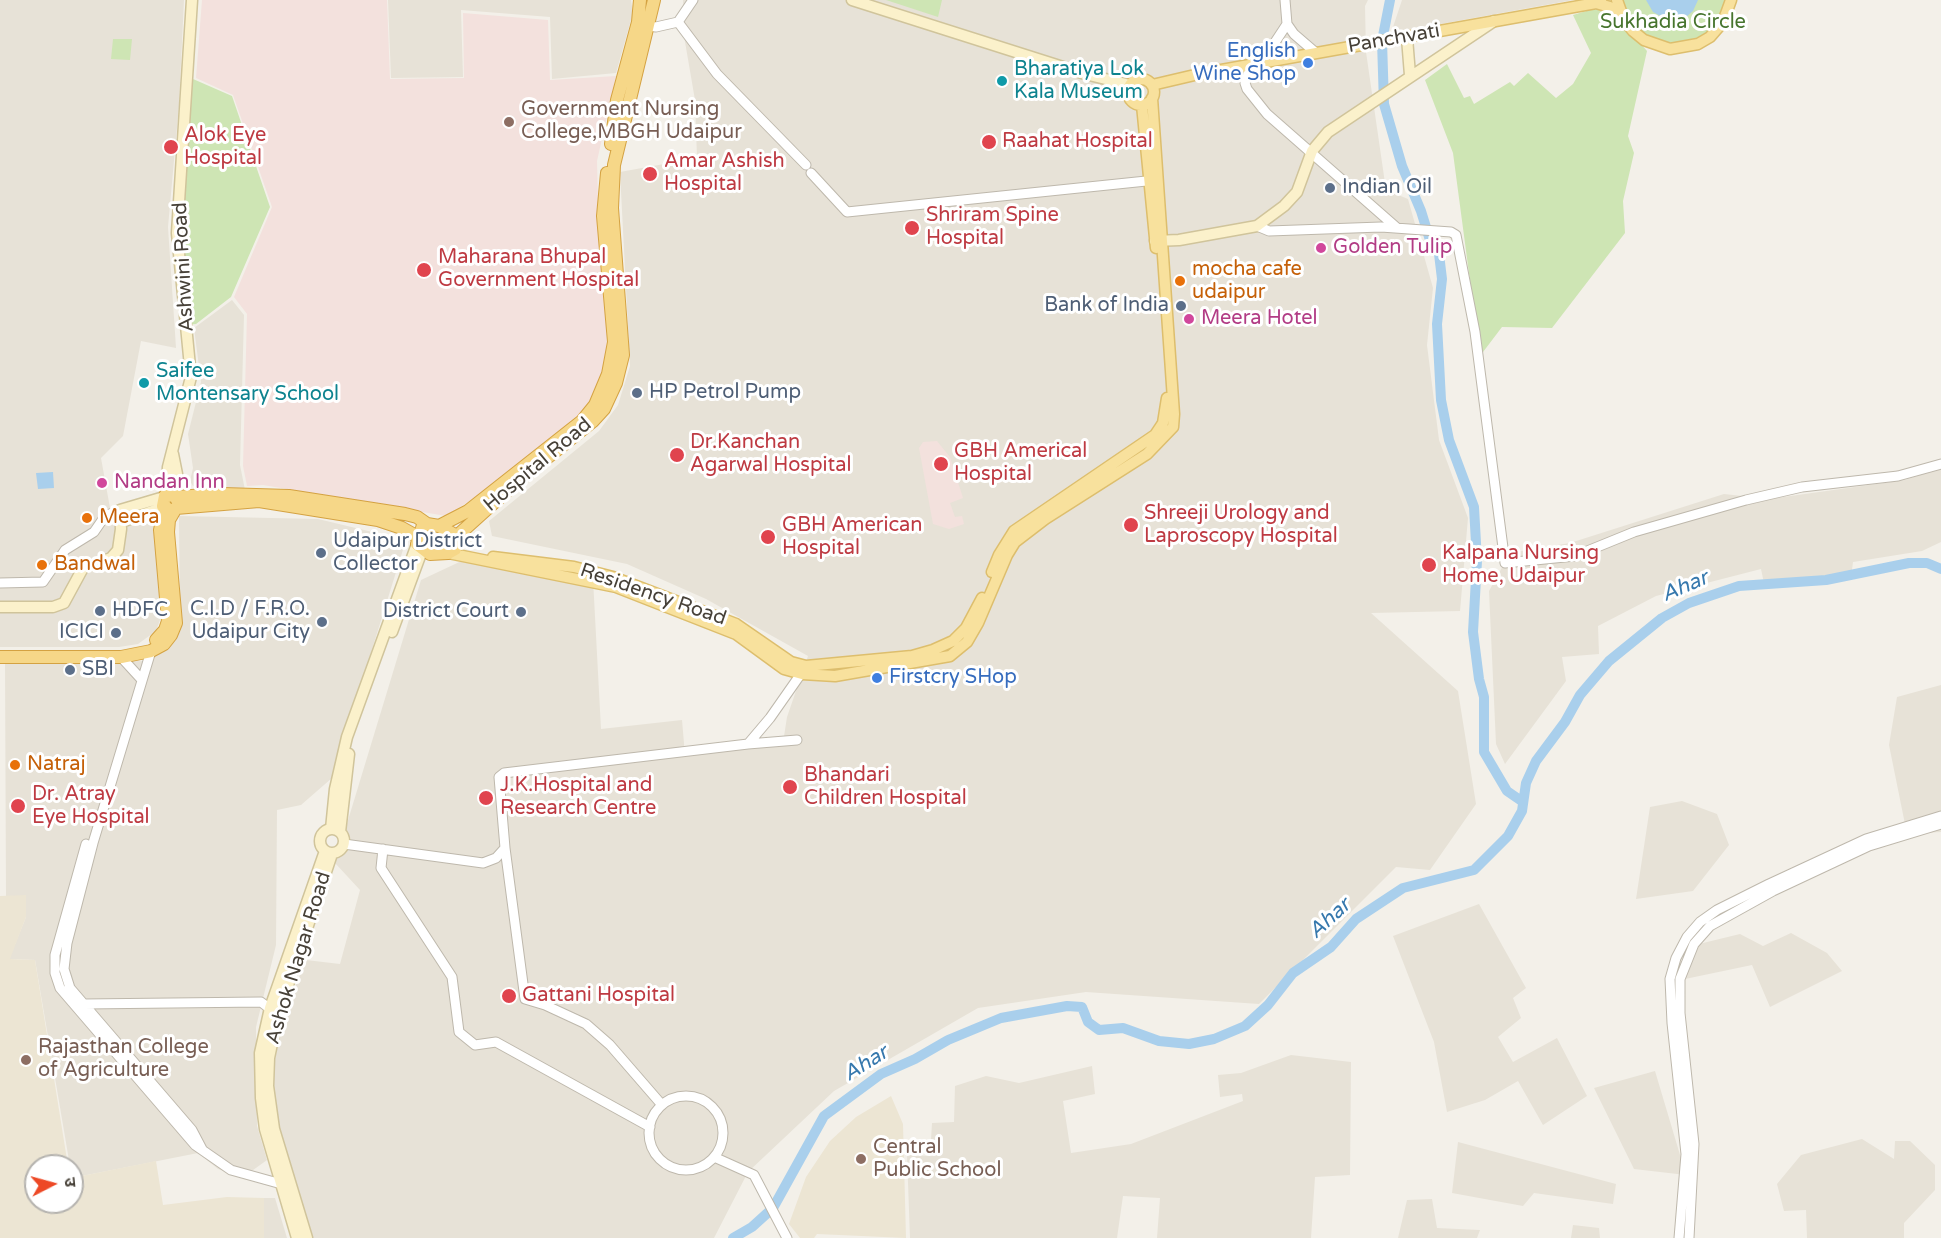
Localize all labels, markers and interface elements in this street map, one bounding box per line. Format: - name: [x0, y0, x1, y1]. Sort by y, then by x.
- park label: Sukhadia Circle: [1600, 11, 1746, 35]
- street label: Panchvati: [1346, 19, 1442, 59]
- place label: English Wine Shop: [1193, 40, 1296, 87]
- marker: English Wine Shop: [1301, 56, 1315, 70]
- place label: Bharatiya Lok Kala Museum: [1014, 58, 1144, 105]
- marker: Bharatiya Lok Kala Museum: [995, 74, 1009, 88]
- place label: Government Nursing College,MBGH Udaipur: [521, 98, 742, 145]
- marker: Government Nursing College,MBGH Udaipur: [502, 115, 516, 129]
- place label: Alok Eye Hospital: [184, 124, 266, 171]
- place label: Raahat Hospital: [1002, 130, 1153, 154]
- marker: Raahat Hospital: [980, 133, 998, 151]
- marker: Alok Eye Hospital: [162, 138, 180, 156]
- place label: Amar Ashish Hospital: [664, 150, 785, 197]
- marker: Amar Ashish Hospital: [641, 165, 659, 183]
- place label: Indian Oil: [1342, 176, 1432, 200]
- marker: Indian Oil: [1323, 181, 1337, 195]
- street label: Ashwini Road: [169, 201, 199, 333]
- place label: Shriram Spine Hospital: [926, 204, 1059, 251]
- marker: Shriram Spine Hospital: [903, 219, 921, 237]
- place label: Golden Tulip: [1333, 236, 1452, 260]
- marker: Golden Tulip: [1314, 241, 1328, 255]
- place label: Maharana Bhupal Government Hospital: [438, 246, 639, 293]
- place label: mocha cafe udaipur: [1192, 258, 1302, 305]
- marker: Maharana Bhupal Government Hospital: [415, 261, 433, 279]
- marker: mocha cafe udaipur: [1173, 274, 1187, 288]
- place label: Bank of India: [1044, 294, 1169, 318]
- marker: Bank of India: [1174, 299, 1188, 313]
- place label: Meera Hotel: [1201, 307, 1317, 331]
- marker: Meera Hotel: [1182, 312, 1196, 326]
- place label: Saifee Montensary School: [156, 360, 339, 407]
- marker: Saifee Montensary School: [137, 376, 151, 390]
- place label: HP Petrol Pump: [649, 381, 801, 405]
- marker: HP Petrol Pump: [630, 386, 644, 400]
- street label: Hospital Road: [479, 413, 597, 517]
- place label: Dr.Kanchan Agarwal Hospital: [690, 431, 851, 478]
- place label: GBH Americal Hospital: [954, 440, 1087, 487]
- marker: Dr.Kanchan Agarwal Hospital: [668, 446, 686, 464]
- marker: GBH Americal Hospital: [932, 455, 950, 473]
- place label: Nandan Inn: [114, 471, 225, 495]
- marker: Nandan Inn: [95, 476, 109, 490]
- place label: Shreeji Urology and Laproscopy Hospital: [1144, 502, 1338, 549]
- place label: Meera: [99, 506, 160, 530]
- marker: Meera: [80, 511, 94, 525]
- place label: GBH American Hospital: [782, 514, 922, 561]
- marker: Shreeji Urology and Laproscopy Hospital: [1122, 516, 1140, 534]
- marker: GBH American Hospital: [759, 528, 777, 546]
- place label: Udaipur District Collector: [333, 530, 482, 577]
- place label: Kalpana Nursing Home, Udaipur: [1442, 542, 1599, 589]
- marker: Udaipur District Collector: [314, 546, 328, 560]
- place label: Bandwal: [54, 553, 136, 577]
- marker: Kalpana Nursing Home, Udaipur: [1420, 556, 1438, 574]
- marker: Bandwal: [35, 558, 49, 572]
- street label: Residency Road: [577, 559, 729, 631]
- water label: Ahar: [1658, 566, 1712, 608]
- place label: C.I.D / F.R.O. Udaipur City: [190, 598, 310, 645]
- place label: HDFC: [112, 599, 168, 623]
- place label: District Court: [383, 600, 509, 624]
- marker: HDFC: [93, 604, 107, 618]
- marker: District Court: [514, 605, 528, 619]
- marker: C.I.D / F.R.O. Udaipur City: [315, 615, 329, 629]
- place label: ICICI: [59, 621, 104, 645]
- marker: ICICI: [109, 626, 123, 640]
- place label: SBI: [82, 658, 114, 682]
- marker: SBI: [63, 663, 77, 677]
- place label: Firstcry SHop: [889, 666, 1017, 690]
- marker: Firstcry SHop: [870, 671, 884, 685]
- place label: Natraj: [27, 753, 86, 777]
- marker: Natraj: [8, 758, 22, 772]
- place label: Bhandari Children Hospital: [804, 764, 967, 811]
- place label: J.K.Hospital and Research Centre: [500, 774, 656, 821]
- marker: Bhandari Children Hospital: [781, 778, 799, 796]
- place label: Dr. Atray Eye Hospital: [32, 783, 150, 830]
- marker: J.K.Hospital and Research Centre: [477, 789, 495, 807]
- marker: Dr. Atray Eye Hospital: [9, 797, 27, 815]
- street label: Ashok Nagar Road: [261, 869, 337, 1047]
- water label: Ahar: [1304, 894, 1356, 944]
- place label: Gattani Hospital: [522, 984, 675, 1008]
- marker: Gattani Hospital: [500, 987, 518, 1005]
- place label: Rajasthan College of Agriculture: [38, 1036, 209, 1083]
- water label: Ahar: [839, 1041, 893, 1087]
- marker: Rajasthan College of Agriculture: [19, 1053, 33, 1067]
- place label: Central Public School: [873, 1136, 1001, 1183]
- marker: Central Public School: [854, 1152, 868, 1166]
- north arrow: [24, 1154, 84, 1214]
- text: उ: [59, 1177, 80, 1188]

